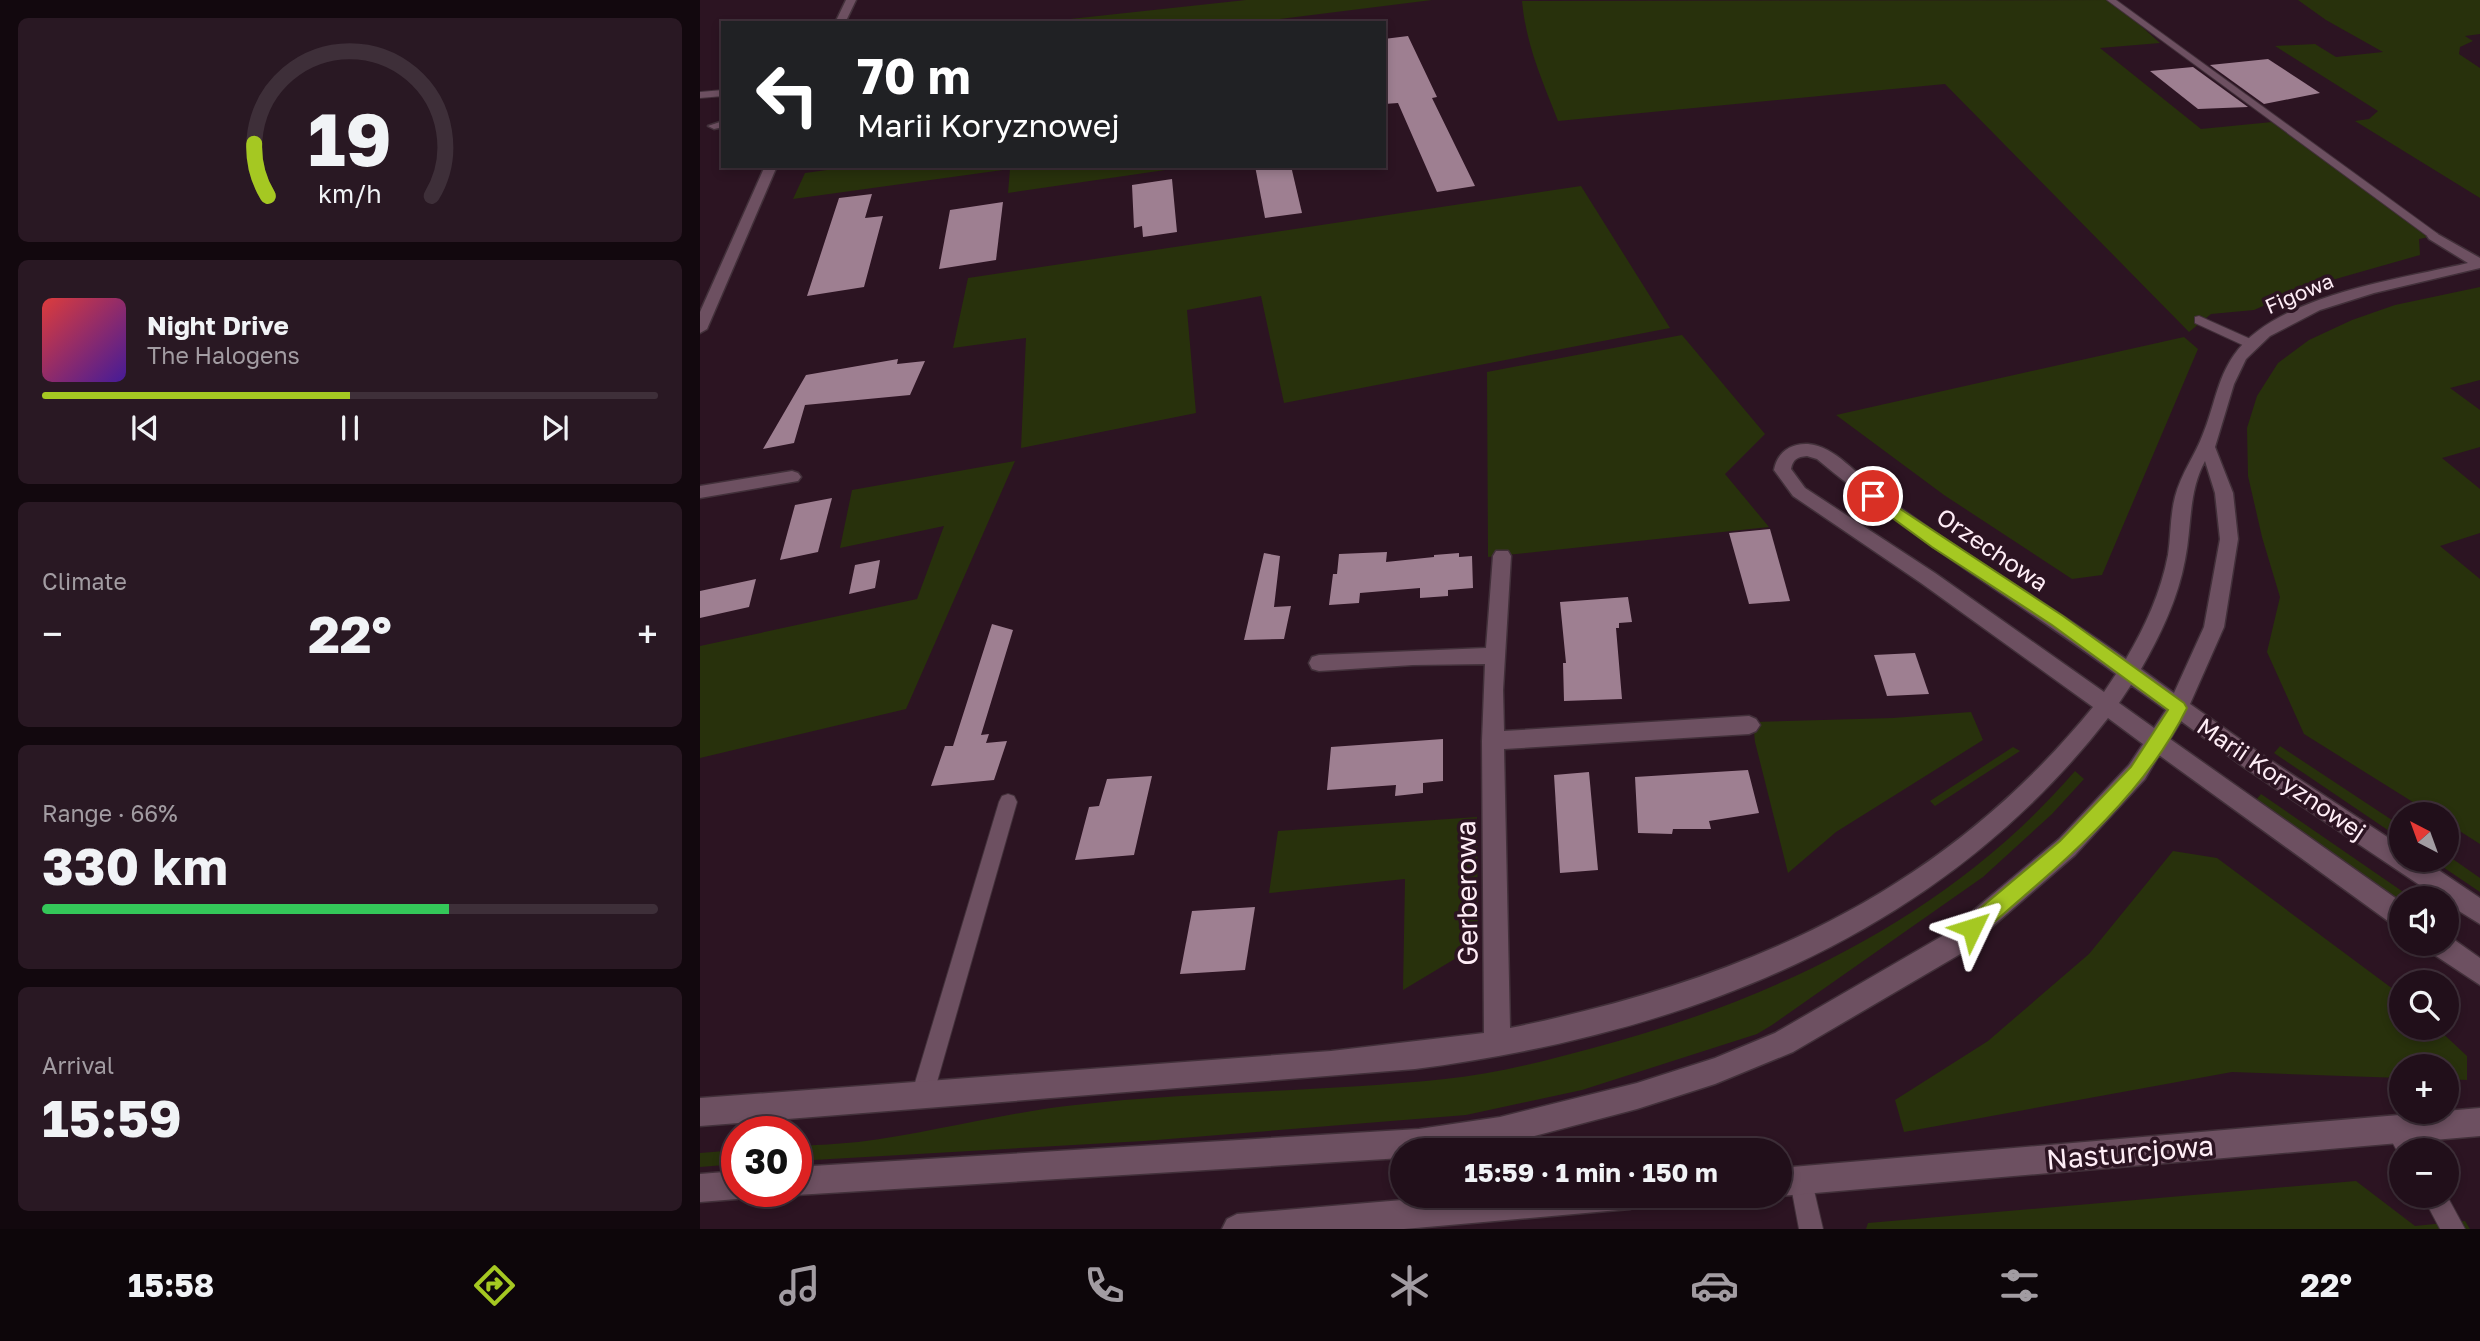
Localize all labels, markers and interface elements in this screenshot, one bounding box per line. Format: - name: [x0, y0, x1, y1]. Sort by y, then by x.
- text: 70 m: [857, 46, 971, 105]
- icon: left: [742, 49, 833, 140]
- text: 19: [308, 95, 392, 182]
- text: Marii Koryznowej: [857, 106, 1120, 144]
- text: km/h: [318, 178, 382, 209]
- street label: Figowa: [2261, 267, 2337, 319]
- text: Night Drive: [147, 310, 289, 341]
- text: The Halogens: [147, 341, 300, 369]
- icon: previous: [126, 409, 164, 447]
- icon: pause: [331, 409, 369, 447]
- icon: next: [536, 409, 574, 447]
- pin: [1843, 466, 1903, 526]
- icon: arrive: [1854, 477, 1892, 515]
- street label: Orzechowa: [1932, 501, 2054, 597]
- text: Climate: [42, 567, 127, 595]
- text: 22°: [308, 602, 392, 664]
- text: −: [42, 611, 63, 656]
- text: +: [637, 611, 658, 656]
- street label: Marii Koryznowej: [2192, 711, 2372, 845]
- text: Range · 66%: [42, 799, 178, 827]
- north arrow: [2389, 802, 2459, 872]
- map controls: [2389, 802, 2459, 1208]
- street label: Gerberowa: [1448, 820, 1484, 966]
- text: 330 km: [42, 834, 228, 896]
- button: sound: [2389, 886, 2459, 956]
- position arrow: [1935, 891, 2009, 965]
- button: search: [2389, 970, 2459, 1040]
- text: Arrival: [42, 1051, 114, 1079]
- button: +: [2389, 1054, 2459, 1124]
- text: 15:59: [42, 1086, 182, 1148]
- speed limit sign: 30: [721, 1116, 812, 1207]
- street label: Nasturcjowa: [2045, 1128, 2215, 1176]
- button: −: [2389, 1138, 2459, 1208]
- text: 15:59 · 1 min · 150 m: [1464, 1157, 1718, 1188]
- icon: directions: [470, 1261, 519, 1310]
- icon: music: [775, 1261, 824, 1310]
- icon: phone: [1080, 1261, 1129, 1310]
- icon: climate: [1385, 1261, 1434, 1310]
- icon: car: [1690, 1261, 1739, 1310]
- icon: filters: [1995, 1261, 2044, 1310]
- text: 15:58: [128, 1266, 214, 1304]
- text: 22°: [2300, 1266, 2352, 1304]

